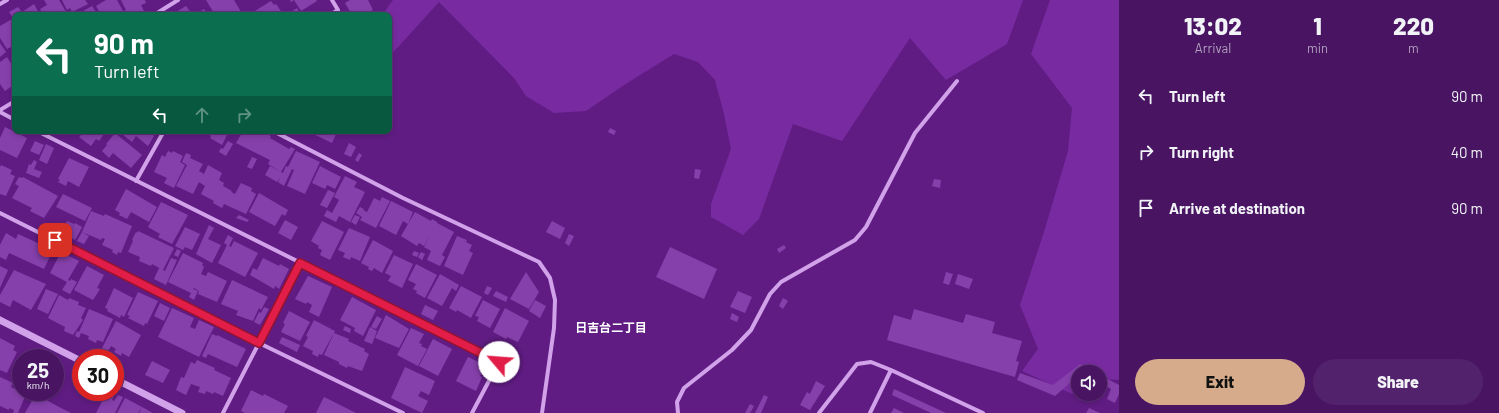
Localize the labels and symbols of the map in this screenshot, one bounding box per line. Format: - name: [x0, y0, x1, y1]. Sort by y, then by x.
- pin: [38, 223, 72, 257]
- district label: 日吉台二丁目: [575, 320, 647, 334]
- position arrow: [478, 341, 520, 383]
- speed limit sign: 30: [72, 349, 124, 401]

